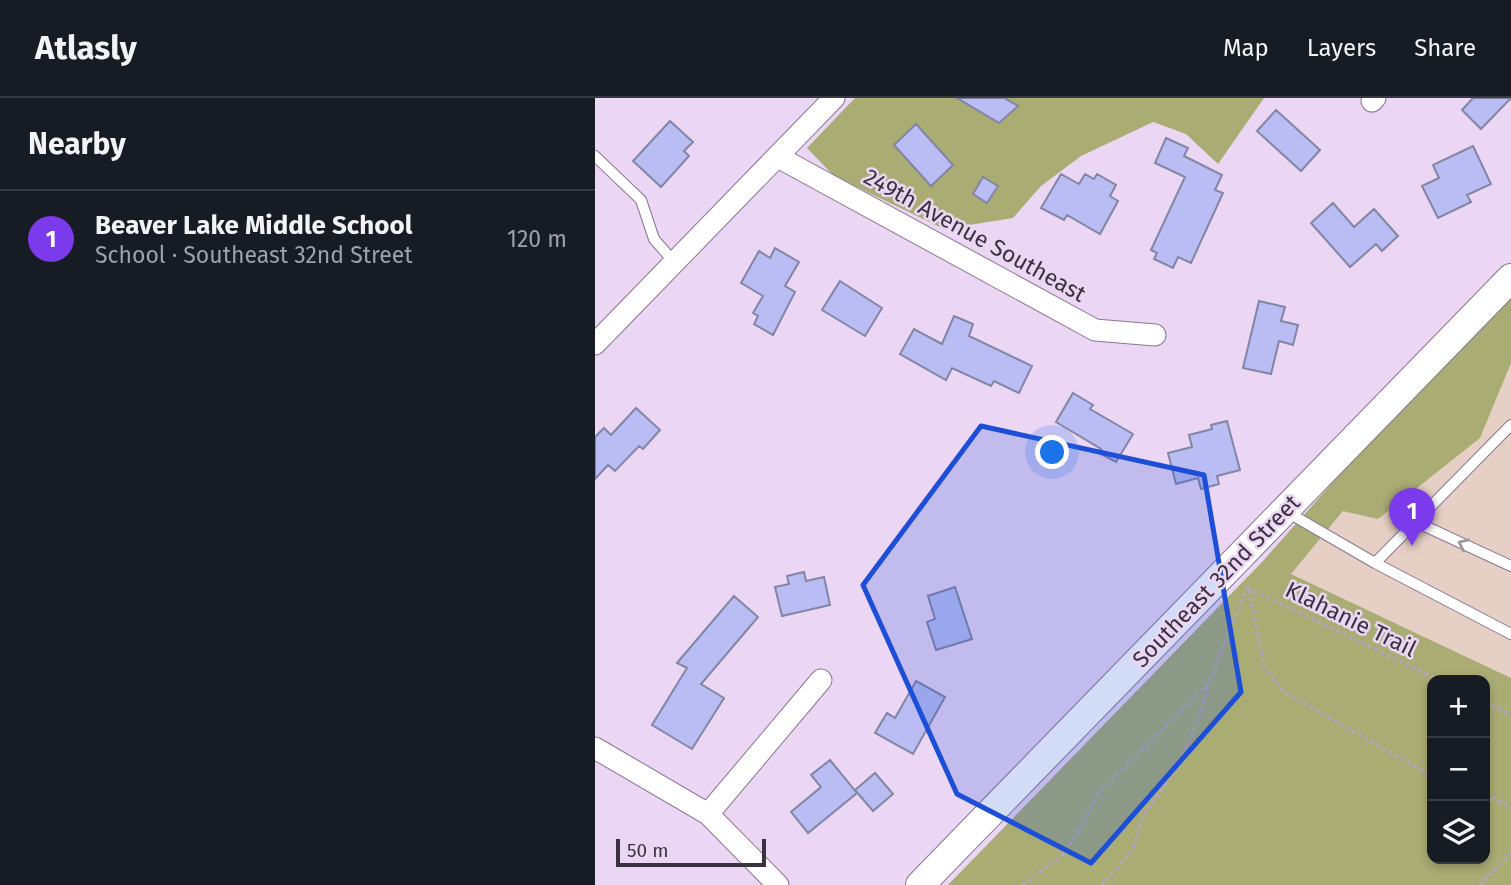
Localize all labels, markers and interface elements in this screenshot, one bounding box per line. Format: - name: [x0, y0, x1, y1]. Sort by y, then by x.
- text: Atlasly: [35, 28, 137, 68]
- text: Map: [1223, 34, 1269, 62]
- text: Layers: [1307, 34, 1376, 62]
- text: Share: [1414, 34, 1476, 62]
- text: Nearby: [28, 126, 126, 162]
- street label: 249th Avenue Southeast: [859, 162, 1092, 308]
- text: Beaver Lake Middle School: [95, 210, 412, 241]
- text: 1: [46, 225, 56, 253]
- text: 120 m: [507, 225, 567, 253]
- text: School · Southeast 32nd Street: [95, 241, 413, 269]
- your location: [1035, 435, 1069, 469]
- street label: Southeast 32nd Street: [1126, 488, 1306, 673]
- pin: 1: [1389, 488, 1435, 546]
- one-way arrow: [1458, 538, 1471, 552]
- street label: Klahanie Trail: [1281, 575, 1421, 663]
- map controls: [1427, 675, 1490, 864]
- button: +: [1427, 675, 1490, 738]
- button: −: [1427, 738, 1490, 801]
- button: layers: [1427, 801, 1490, 864]
- scale bar: [616, 836, 767, 868]
- text: 50 m: [627, 839, 668, 862]

